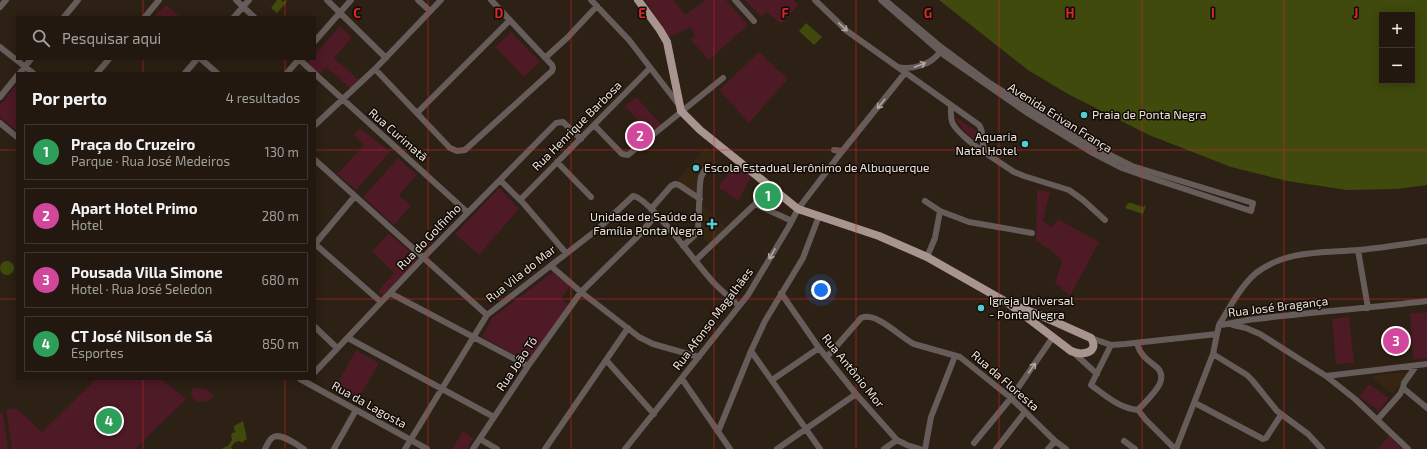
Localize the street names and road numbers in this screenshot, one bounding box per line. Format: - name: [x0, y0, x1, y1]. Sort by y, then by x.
- street label: Rua Henrique Barbosa: [529, 78, 624, 173]
- street label: Avenida Erivan França: [1005, 79, 1115, 156]
- street label: Rua Curimatã: [366, 105, 431, 164]
- street label: Rua do Golfinho: [393, 200, 463, 272]
- street label: Rua Vila do Mar: [483, 242, 558, 305]
- street label: Rua Afonso Magalhães: [669, 264, 755, 372]
- street label: Rua José Bragança: [1227, 293, 1329, 320]
- street label: Rua Antônio Mor: [820, 331, 888, 410]
- street label: Rua João Tó: [493, 334, 540, 393]
- street label: Rua da Floresta: [969, 347, 1042, 413]
- street label: Rua da Lagosta: [330, 378, 409, 430]

